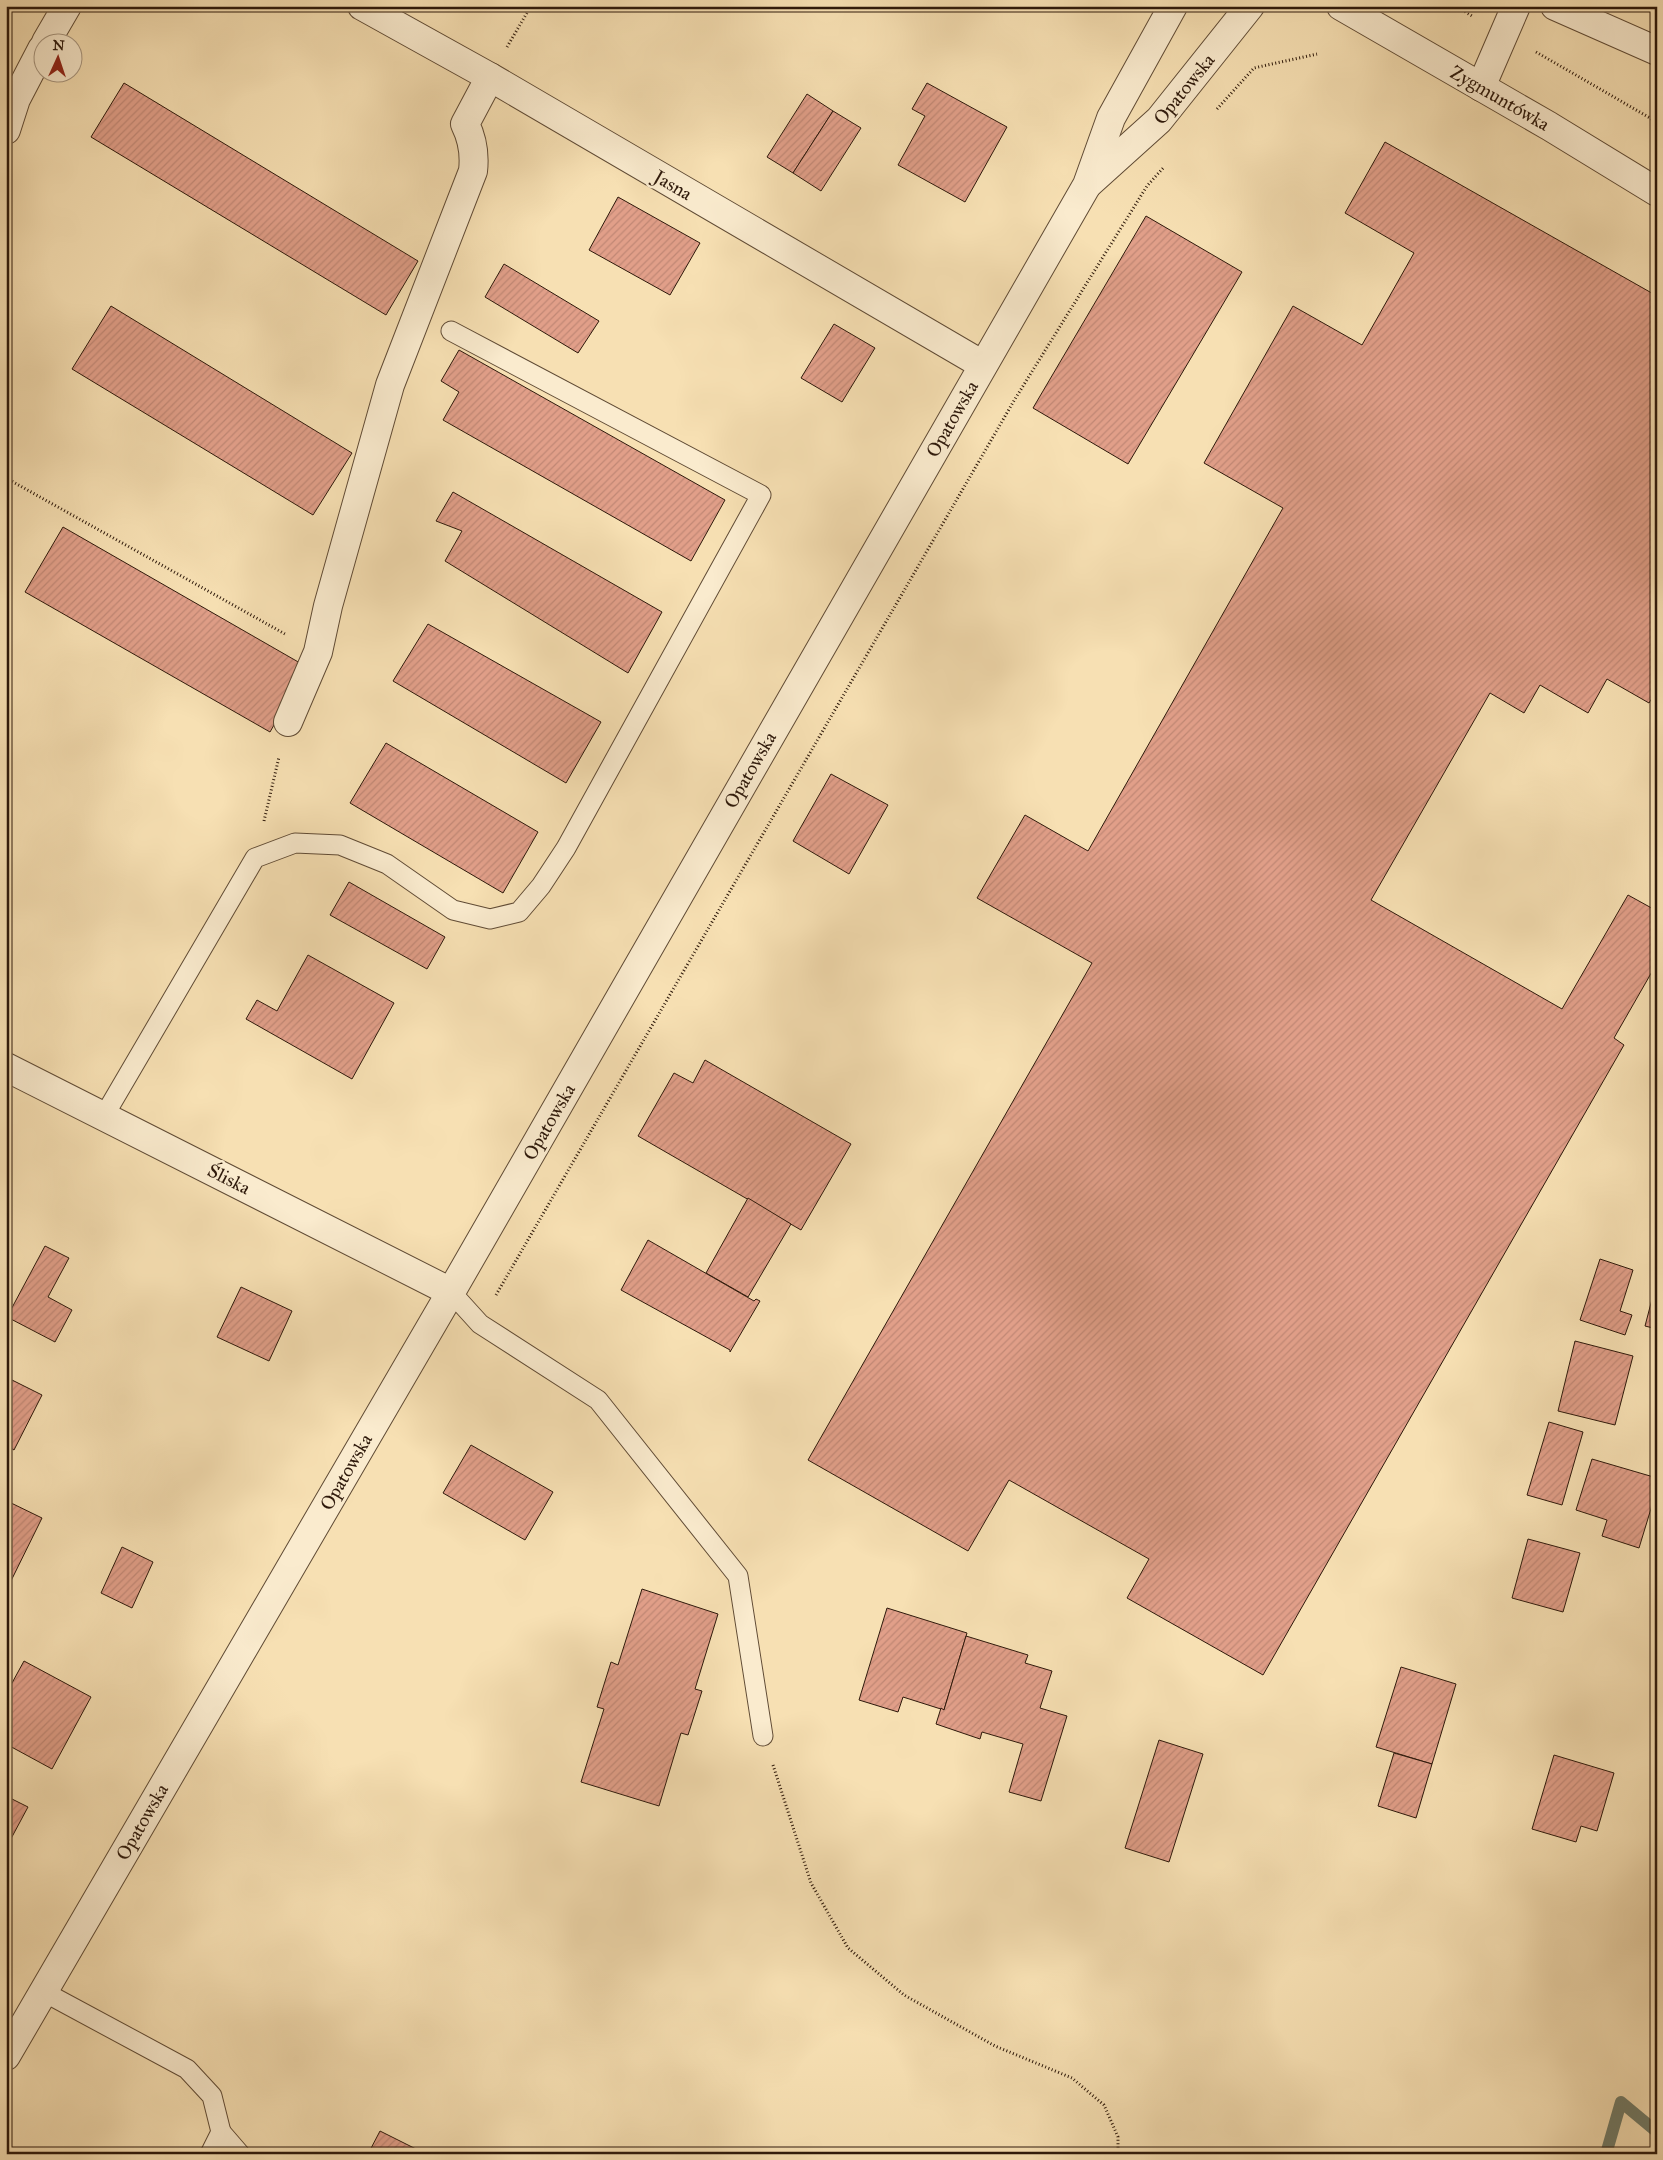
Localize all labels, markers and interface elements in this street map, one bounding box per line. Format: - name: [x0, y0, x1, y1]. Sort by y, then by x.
- north arrow: [32, 32, 82, 82]
- text: N: [52, 37, 65, 54]
- street label: Opatowska: [1148, 48, 1220, 129]
- street label: Zygmuntówka: [1446, 60, 1555, 137]
- street label: Jasna: [647, 164, 697, 206]
- street label: Opatowska: [921, 376, 984, 461]
- street label: Opatowska: [719, 727, 782, 812]
- street label: Opatowska: [518, 1079, 581, 1164]
- street label: Śliska: [204, 1158, 256, 1200]
- street label: Opatowska: [315, 1429, 378, 1514]
- street label: Opatowska: [111, 1779, 174, 1864]

